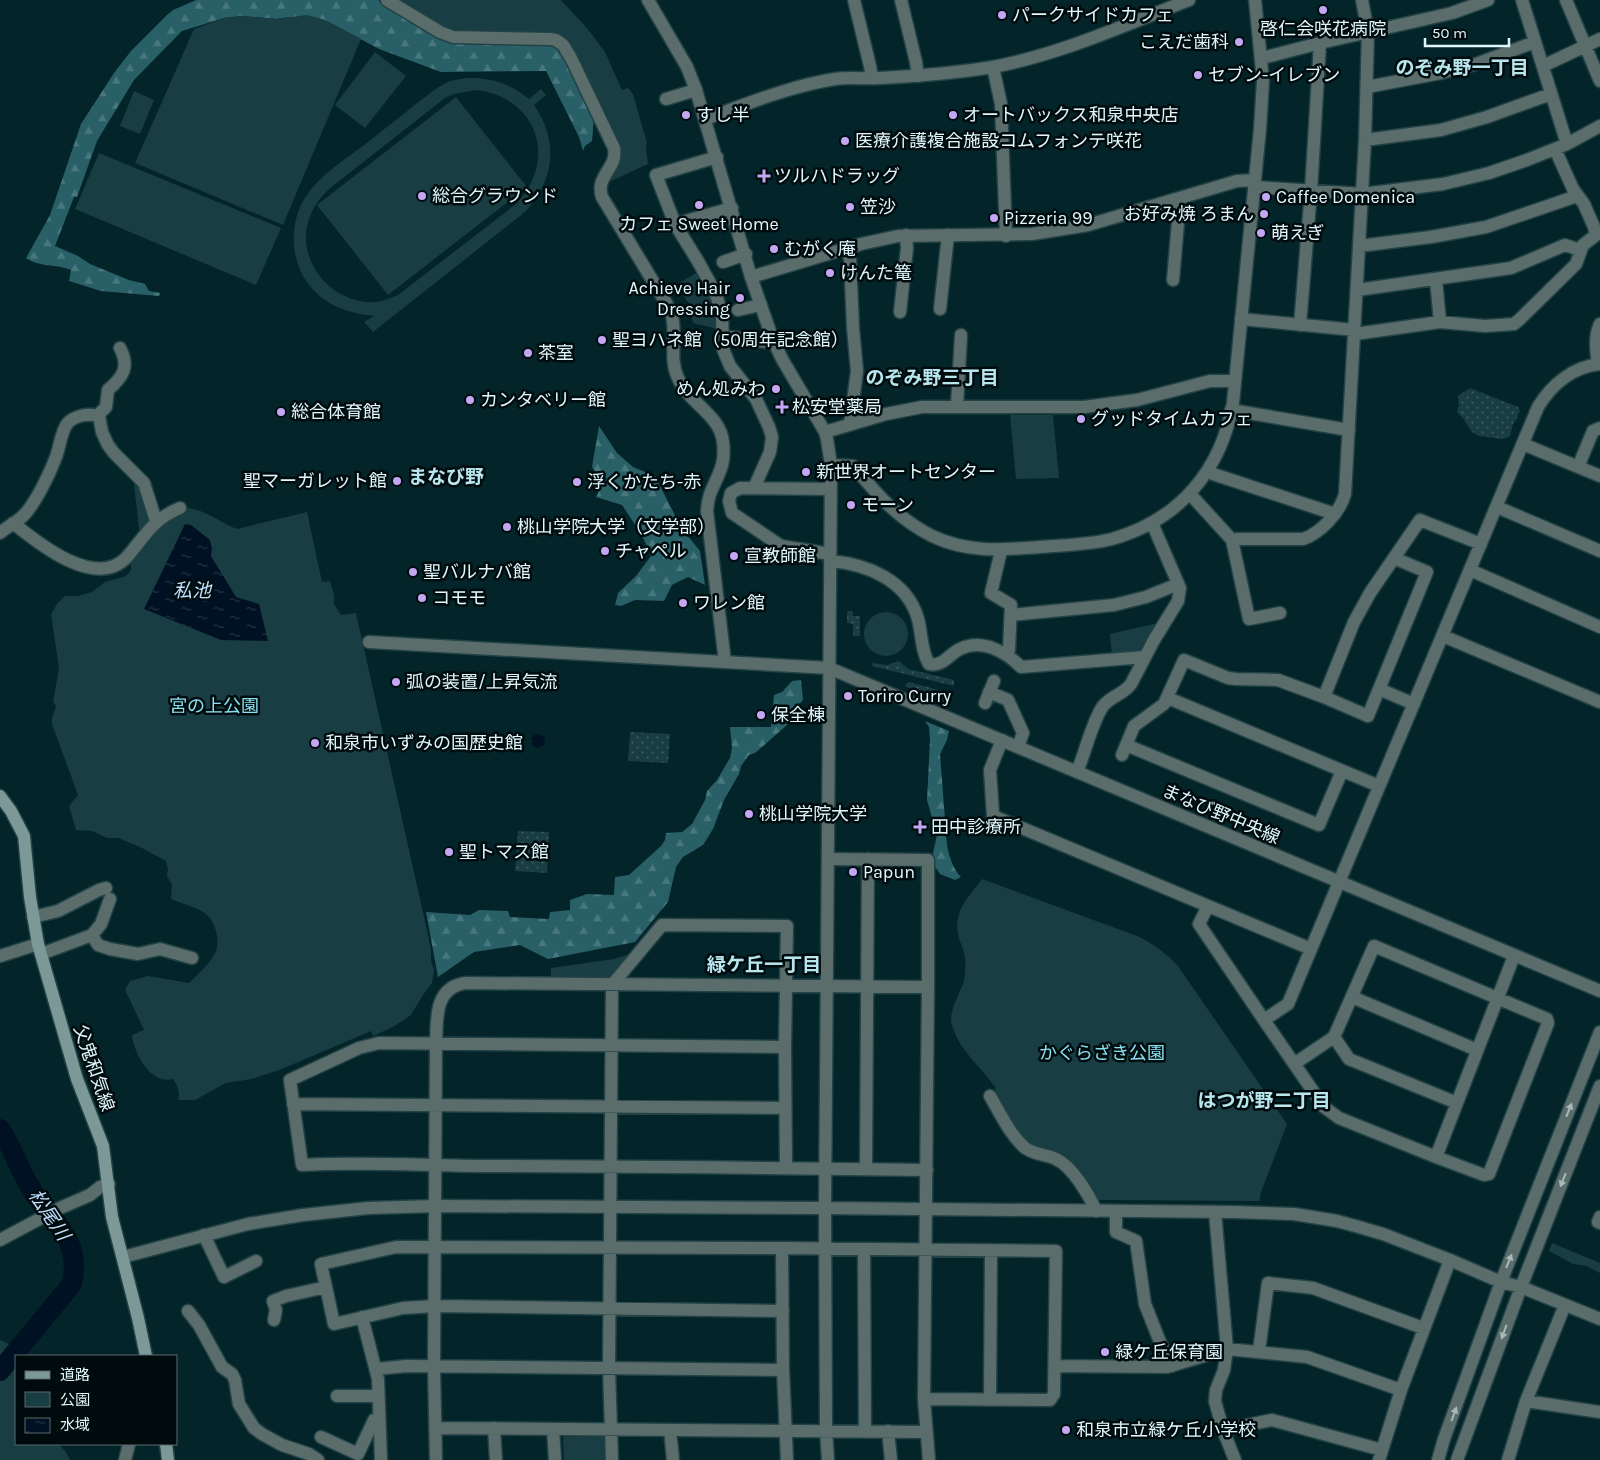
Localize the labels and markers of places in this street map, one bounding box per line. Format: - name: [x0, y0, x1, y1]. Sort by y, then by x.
- place label: パークサイドカフェ: [1012, 4, 1174, 26]
- marker: 啓仁会咲花病院: [1317, 4, 1329, 16]
- marker: パークサイドカフェ: [996, 9, 1008, 21]
- place label: 啓仁会咲花病院: [1260, 18, 1386, 40]
- place label: こえだ歯科: [1139, 31, 1229, 53]
- marker: こえだ歯科: [1233, 36, 1245, 48]
- place label: セブン-イレブン: [1208, 64, 1340, 86]
- marker: セブン-イレブン: [1192, 69, 1204, 81]
- place label: すし半: [696, 104, 750, 126]
- place label: オートバックス和泉中央店: [963, 104, 1178, 126]
- marker: すし半: [680, 109, 692, 121]
- marker: オートバックス和泉中央店: [947, 109, 959, 121]
- place label: 医療介護複合施設コムフォンテ咲花: [855, 130, 1142, 152]
- marker: 医療介護複合施設コムフォンテ咲花: [839, 135, 851, 147]
- place label: ツルハドラッグ: [774, 165, 900, 187]
- marker: ツルハドラッグ: [758, 170, 770, 182]
- place label: 総合グラウンド: [432, 185, 558, 207]
- place label: Caffee Domenica: [1276, 186, 1415, 208]
- marker: 総合グラウンド: [416, 190, 428, 202]
- marker: Caffee Domenica: [1260, 191, 1272, 203]
- place label: 笠沙: [860, 196, 896, 218]
- marker: カフェ Sweet Home: [693, 199, 705, 211]
- marker: 笠沙: [844, 201, 856, 213]
- place label: お好み焼 ろまん: [1124, 203, 1254, 225]
- place label: Pizzeria 99: [1004, 207, 1093, 229]
- marker: お好み焼 ろまん: [1258, 208, 1270, 220]
- marker: Pizzeria 99: [988, 212, 1000, 224]
- place label: カフェ Sweet Home: [619, 213, 779, 235]
- place label: 萌えぎ: [1271, 222, 1324, 244]
- marker: 萌えぎ: [1255, 227, 1267, 239]
- place label: むがく庵: [784, 238, 856, 260]
- marker: むがく庵: [768, 243, 780, 255]
- place label: けんた篭: [840, 262, 912, 284]
- marker: けんた篭: [824, 267, 836, 279]
- place label: Achieve Hair Dressing: [629, 277, 730, 320]
- marker: Achieve Hair Dressing: [734, 292, 746, 304]
- place label: 聖ヨハネ館（50周年記念館）: [612, 329, 849, 351]
- marker: 聖ヨハネ館（50周年記念館）: [596, 334, 608, 346]
- place label: 茶室: [538, 342, 574, 364]
- marker: 茶室: [522, 347, 534, 359]
- place label: めん処みわ: [676, 378, 766, 400]
- marker: めん処みわ: [770, 383, 782, 395]
- place label: カンタベリー館: [480, 389, 606, 411]
- marker: カンタベリー館: [464, 394, 476, 406]
- place label: 松安堂薬局: [792, 396, 882, 418]
- place label: 総合体育館: [291, 401, 381, 423]
- marker: 松安堂薬局: [776, 401, 788, 413]
- marker: 総合体育館: [275, 406, 287, 418]
- place label: グッドタイムカフェ: [1091, 408, 1253, 430]
- marker: グッドタイムカフェ: [1075, 413, 1087, 425]
- place label: 新世界オートセンター: [816, 461, 996, 483]
- marker: 新世界オートセンター: [800, 466, 812, 478]
- place label: 聖マーガレット館: [243, 470, 387, 492]
- place label: 浮くかたち-赤: [587, 471, 701, 493]
- marker: 聖マーガレット館: [391, 475, 403, 487]
- marker: 浮くかたち-赤: [571, 476, 583, 488]
- place label: モーン: [861, 494, 914, 516]
- marker: モーン: [845, 499, 857, 511]
- place label: 桃山学院大学（文学部）: [517, 516, 715, 538]
- marker: 桃山学院大学（文学部）: [501, 521, 513, 533]
- place label: チャペル: [615, 540, 687, 562]
- marker: チャペル: [599, 545, 611, 557]
- place label: 宣教師館: [744, 545, 816, 567]
- marker: 宣教師館: [728, 550, 740, 562]
- place label: 聖バルナバ館: [423, 561, 531, 583]
- marker: 聖バルナバ館: [407, 566, 419, 578]
- place label: コモモ: [432, 587, 486, 609]
- marker: コモモ: [416, 592, 428, 604]
- place label: ワレン館: [693, 592, 765, 614]
- marker: ワレン館: [677, 597, 689, 609]
- place label: 弧の装置/上昇気流: [406, 671, 558, 693]
- marker: 弧の装置/上昇気流: [390, 676, 402, 688]
- place label: Toriro Curry: [858, 685, 952, 707]
- marker: Toriro Curry: [842, 690, 854, 702]
- place label: 保全棟: [771, 704, 825, 726]
- marker: 保全棟: [755, 709, 767, 721]
- place label: 和泉市いずみの国歴史館: [325, 732, 523, 754]
- marker: 和泉市いずみの国歴史館: [309, 737, 321, 749]
- place label: 桃山学院大学: [759, 803, 867, 825]
- marker: 桃山学院大学: [743, 808, 755, 820]
- place label: 田中診療所: [931, 816, 1021, 838]
- marker: 田中診療所: [913, 820, 927, 834]
- place label: 聖トマス館: [459, 841, 549, 863]
- marker: 聖トマス館: [443, 846, 455, 858]
- place label: Papun: [863, 861, 915, 883]
- marker: Papun: [847, 866, 859, 878]
- place label: 緑ケ丘保育園: [1115, 1341, 1223, 1363]
- marker: 緑ケ丘保育園: [1099, 1346, 1111, 1358]
- place label: 和泉市立緑ケ丘小学校: [1076, 1419, 1256, 1441]
- marker: 和泉市立緑ケ丘小学校: [1060, 1424, 1072, 1436]

